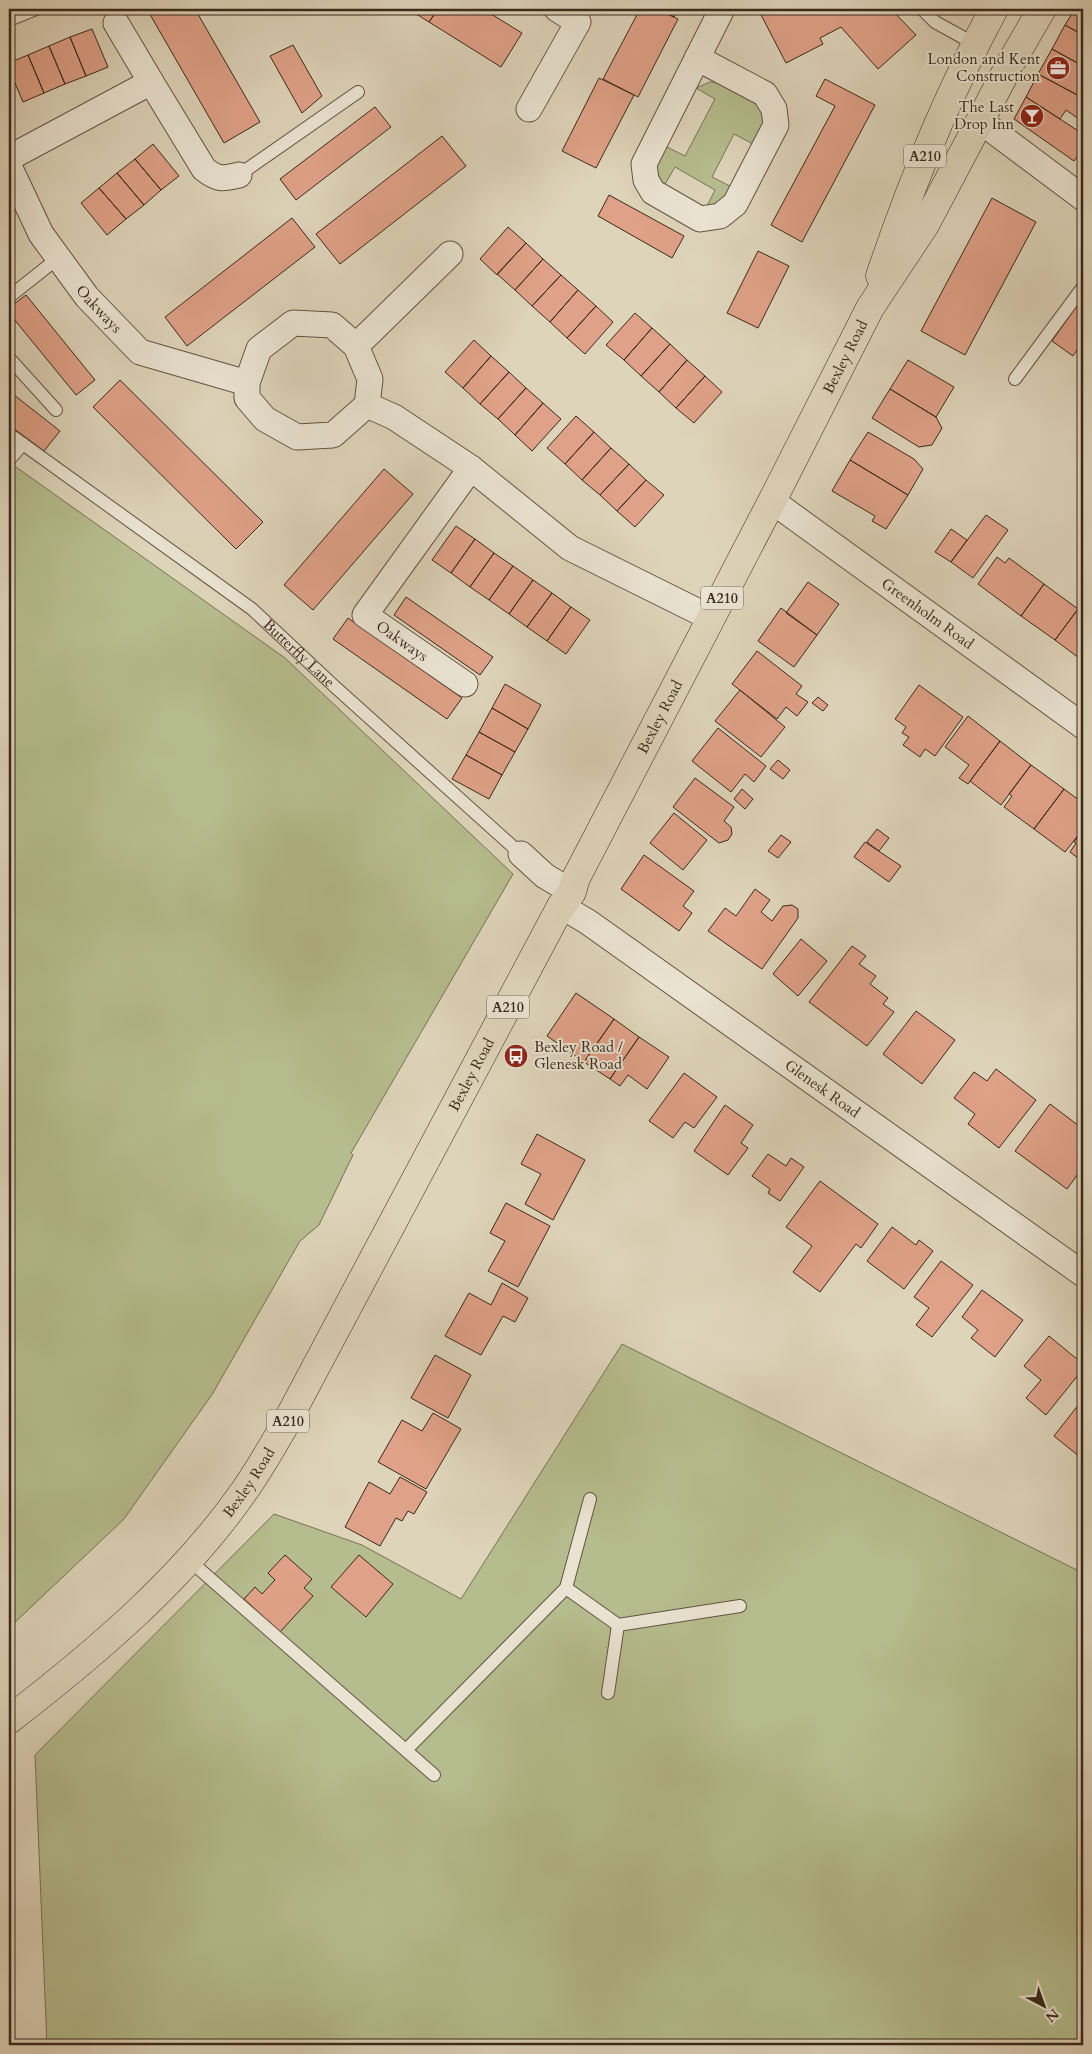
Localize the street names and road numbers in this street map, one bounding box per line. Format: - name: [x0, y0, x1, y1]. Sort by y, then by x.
- road number: A210: [904, 144, 946, 168]
- street label: Oakways: [71, 281, 126, 337]
- street label: Bexley Road: [818, 317, 872, 397]
- street label: Greenholm Road: [877, 573, 978, 654]
- road number: A210: [701, 586, 743, 610]
- street label: Butterfly Lane: [259, 615, 339, 692]
- street label: Oakways: [372, 616, 432, 666]
- street label: Bexley Road: [632, 677, 687, 757]
- road number: A210: [487, 996, 529, 1019]
- street label: Bexley Road: [444, 1035, 499, 1115]
- street label: Glenesk Road: [781, 1055, 864, 1122]
- road number: A210: [267, 1410, 309, 1432]
- street label: Bexley Road: [218, 1444, 279, 1522]

